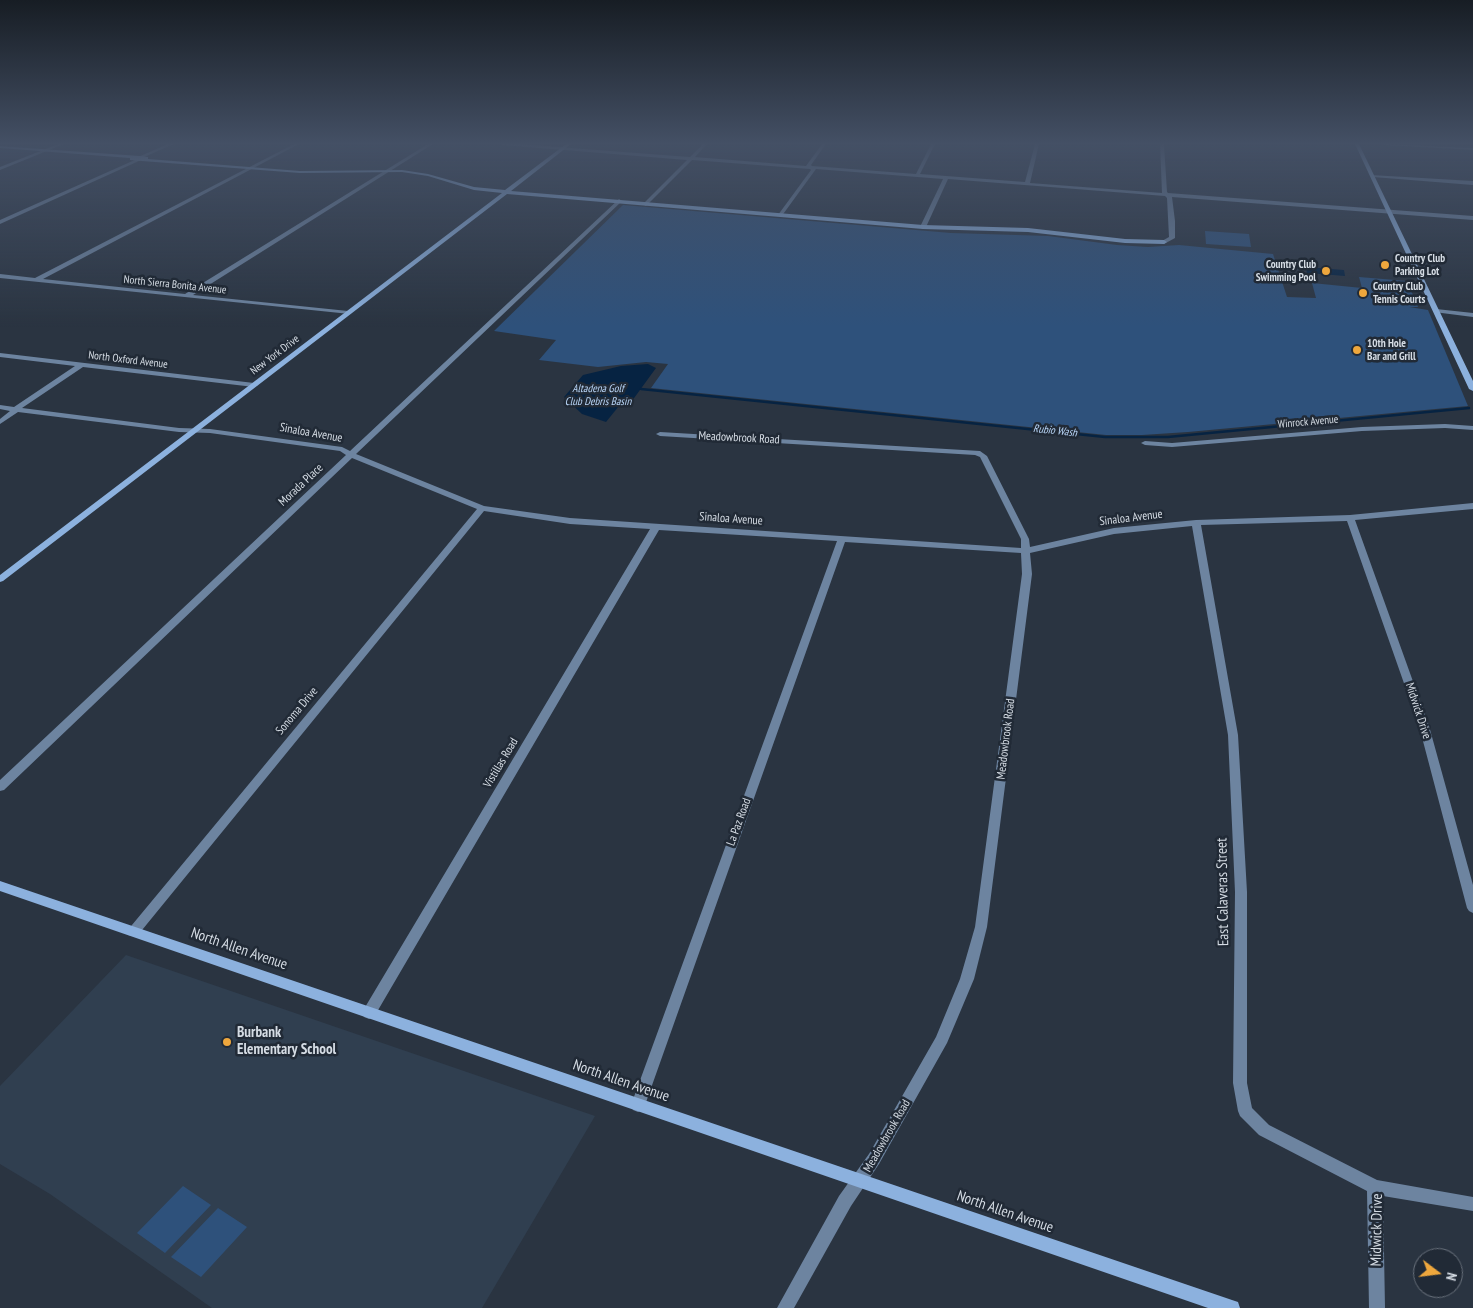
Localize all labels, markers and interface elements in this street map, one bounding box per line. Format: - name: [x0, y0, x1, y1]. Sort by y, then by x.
- place label: Country Club Parking Lot: [1395, 252, 1445, 278]
- place label: Country Club Swimming Pool: [1256, 258, 1316, 284]
- marker: Country Club Parking Lot: [1379, 259, 1391, 271]
- marker: Country Club Swimming Pool: [1320, 265, 1332, 277]
- street label: North Sierra Bonita Avenue: [123, 273, 227, 297]
- place label: Country Club Tennis Courts: [1373, 280, 1425, 306]
- marker: Country Club Tennis Courts: [1357, 287, 1369, 299]
- street label: New York Drive: [248, 332, 302, 378]
- place label: 10th Hole Bar and Grill: [1367, 337, 1416, 363]
- marker: 10th Hole Bar and Grill: [1351, 344, 1363, 356]
- street label: North Oxford Avenue: [88, 349, 168, 371]
- water label: Altadena Golf Club Debris Basin: [565, 382, 631, 408]
- street label: Winrock Avenue: [1277, 413, 1339, 431]
- street label: Sinaloa Avenue: [278, 420, 344, 446]
- water label: Rubio Wash: [1032, 422, 1078, 440]
- street label: Meadowbrook Road: [698, 429, 780, 447]
- street label: Morada Place: [276, 461, 326, 509]
- street label: Sinaloa Avenue: [1099, 507, 1163, 529]
- street label: Sinaloa Avenue: [699, 510, 763, 528]
- street label: Midwick Drive: [1402, 681, 1434, 741]
- street label: Sonoma Drive: [273, 684, 321, 738]
- street label: Meadowbrook Road: [994, 698, 1018, 780]
- street label: Vistillas Road: [481, 735, 521, 791]
- street label: La Paz Road: [724, 796, 754, 848]
- street label: East Calaveras Street: [1213, 838, 1233, 946]
- street label: North Allen Avenue: [188, 924, 290, 974]
- place label: Burbank Elementary School: [237, 1024, 336, 1059]
- marker: Burbank Elementary School: [221, 1036, 233, 1048]
- street label: North Allen Avenue: [570, 1056, 672, 1106]
- street label: Meadowbrook Road: [860, 1097, 914, 1175]
- street label: North Allen Avenue: [954, 1187, 1056, 1237]
- street label: Midwick Drive: [1367, 1193, 1387, 1267]
- north arrow: [1413, 1248, 1463, 1298]
- text: N: [1442, 1271, 1461, 1283]

